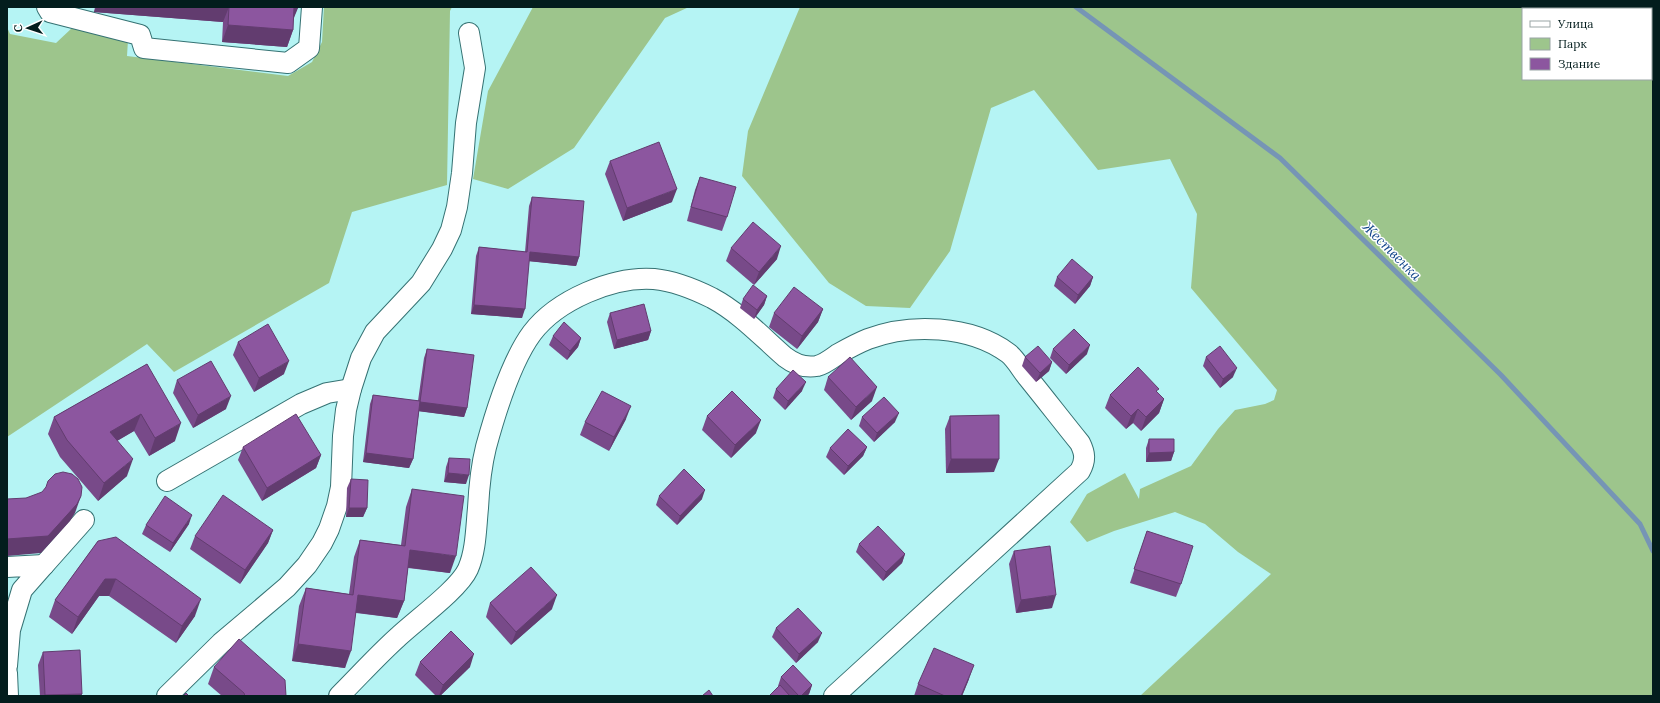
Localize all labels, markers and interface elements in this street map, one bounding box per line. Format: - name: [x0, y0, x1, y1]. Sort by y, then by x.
- north arrow: [8, 8, 48, 48]
- legend: [1522, 8, 1652, 80]
- text: Улица: [1557, 16, 1594, 31]
- text: С: [11, 24, 25, 33]
- text: Парк: [1558, 36, 1587, 51]
- text: Здание: [1558, 56, 1601, 71]
- water label: Жественка: [1358, 217, 1425, 284]

